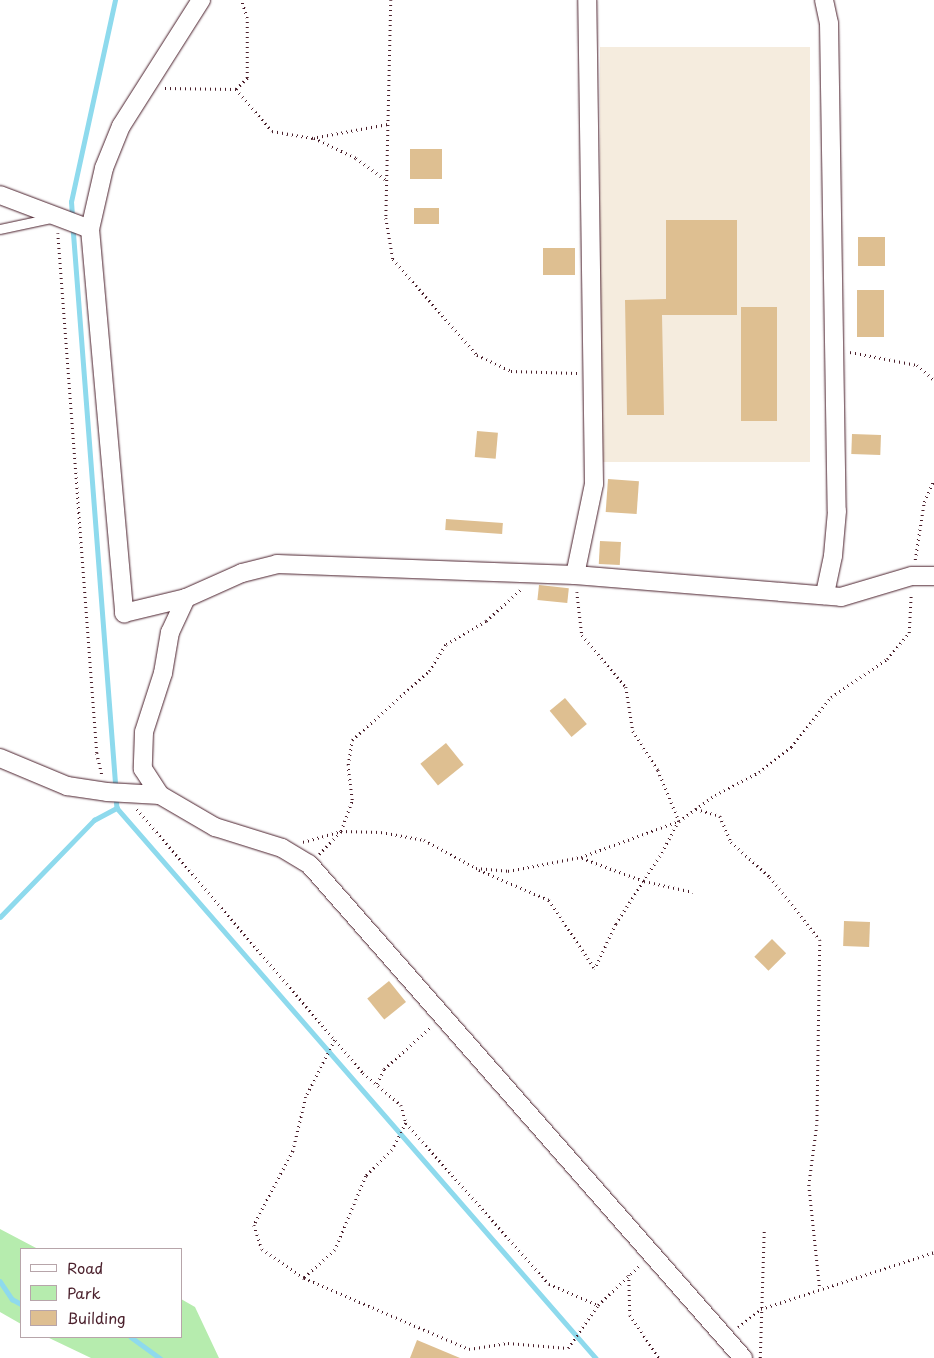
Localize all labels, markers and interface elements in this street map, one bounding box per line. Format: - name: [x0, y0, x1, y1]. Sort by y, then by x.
- legend: [20, 1248, 182, 1338]
- text: Road: [67, 1256, 103, 1279]
- text: Park: [67, 1281, 101, 1304]
- text: Building: [67, 1306, 126, 1329]

